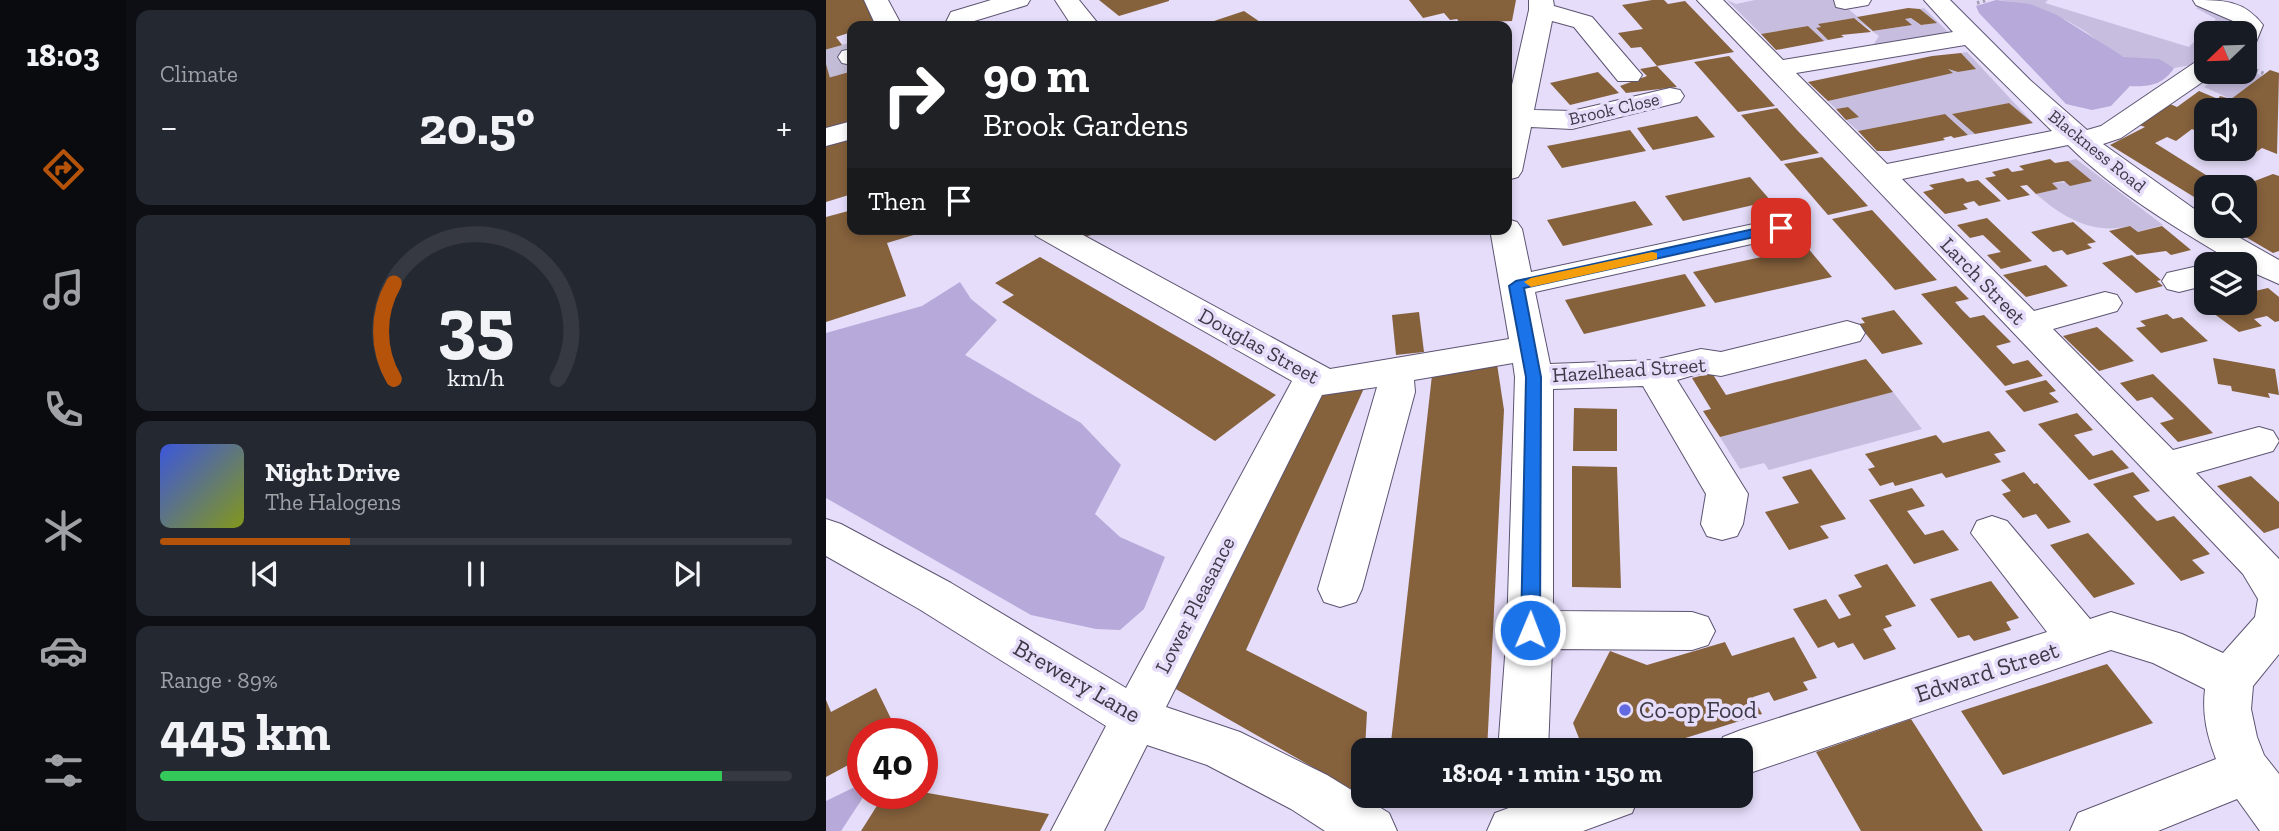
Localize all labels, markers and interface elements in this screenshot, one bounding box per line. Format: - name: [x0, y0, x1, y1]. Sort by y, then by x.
- north arrow: [2194, 21, 2258, 84]
- map controls: [2194, 21, 2257, 315]
- text: 18:03: [26, 36, 100, 74]
- text: 90 m: [983, 46, 1090, 105]
- icon: right: [868, 49, 959, 140]
- text: Climate: [160, 60, 238, 88]
- street label: Brook Close: [1567, 88, 1661, 130]
- text: 20.5°: [419, 95, 535, 157]
- button: sound: [2194, 98, 2257, 161]
- text: −: [160, 104, 178, 150]
- text: +: [776, 104, 792, 150]
- street label: Blackness Road: [2044, 105, 2150, 197]
- text: Brook Gardens: [983, 106, 1188, 144]
- icon: directions: [39, 145, 88, 194]
- button: search: [2194, 175, 2257, 238]
- icon: arrive: [940, 182, 978, 220]
- text: Then: [868, 185, 926, 217]
- pin: [1751, 198, 1811, 258]
- icon: arrive: [1762, 209, 1800, 247]
- street label: Larch Street: [1936, 232, 2031, 330]
- button: layers: [2194, 252, 2257, 315]
- icon: music: [39, 265, 88, 314]
- text: 35: [438, 280, 514, 368]
- street label: Douglas Street: [1195, 302, 1324, 389]
- street label: Hazelhead Street: [1551, 352, 1707, 387]
- text: km/h: [447, 362, 505, 392]
- icon: phone: [39, 385, 88, 434]
- text: Night Drive: [265, 456, 400, 488]
- text: The Halogens: [265, 488, 401, 516]
- icon: climate: [39, 506, 88, 555]
- street label: Lower Pleasance: [1149, 532, 1240, 677]
- icon: previous: [246, 555, 284, 593]
- icon: pause: [457, 555, 495, 593]
- icon: next: [668, 555, 706, 593]
- position arrow: [1493, 593, 1567, 667]
- icon: car: [39, 626, 88, 675]
- street label: Brewery Lane: [1009, 633, 1146, 729]
- street label: Edward Street: [1912, 635, 2062, 708]
- text: Range · 89%: [160, 666, 278, 694]
- place label: Co-op Food: [1639, 695, 1757, 724]
- text: 445 km: [160, 701, 330, 763]
- marker: Co-op Food: [1617, 702, 1633, 718]
- speed limit sign: 40: [847, 718, 938, 809]
- icon: filters: [39, 746, 88, 795]
- text: 18:04 · 1 min · 150 m: [1442, 757, 1662, 789]

